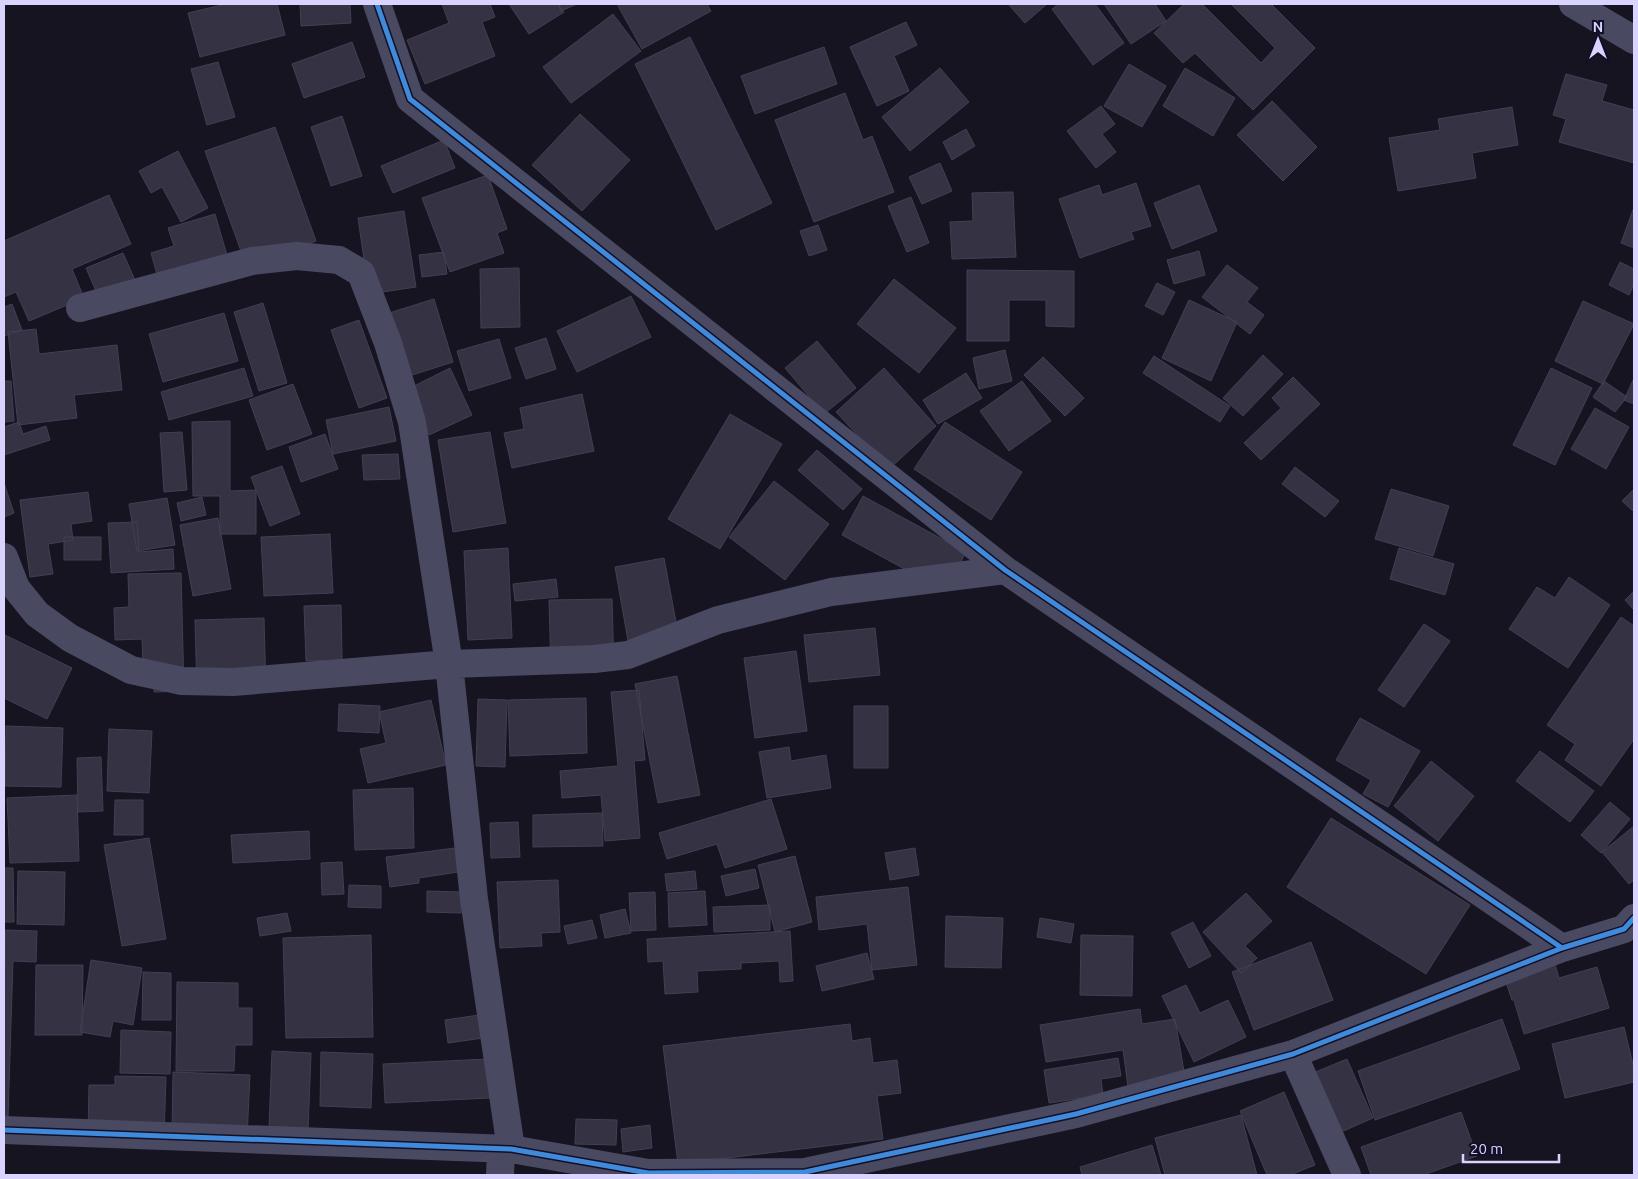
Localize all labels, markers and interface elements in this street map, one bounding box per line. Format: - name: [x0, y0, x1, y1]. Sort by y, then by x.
- north arrow: [1573, 15, 1623, 65]
- text: N: [1593, 19, 1603, 35]
- scale bar: [1463, 1132, 1559, 1164]
- text: 20 m: [1470, 1140, 1503, 1157]

